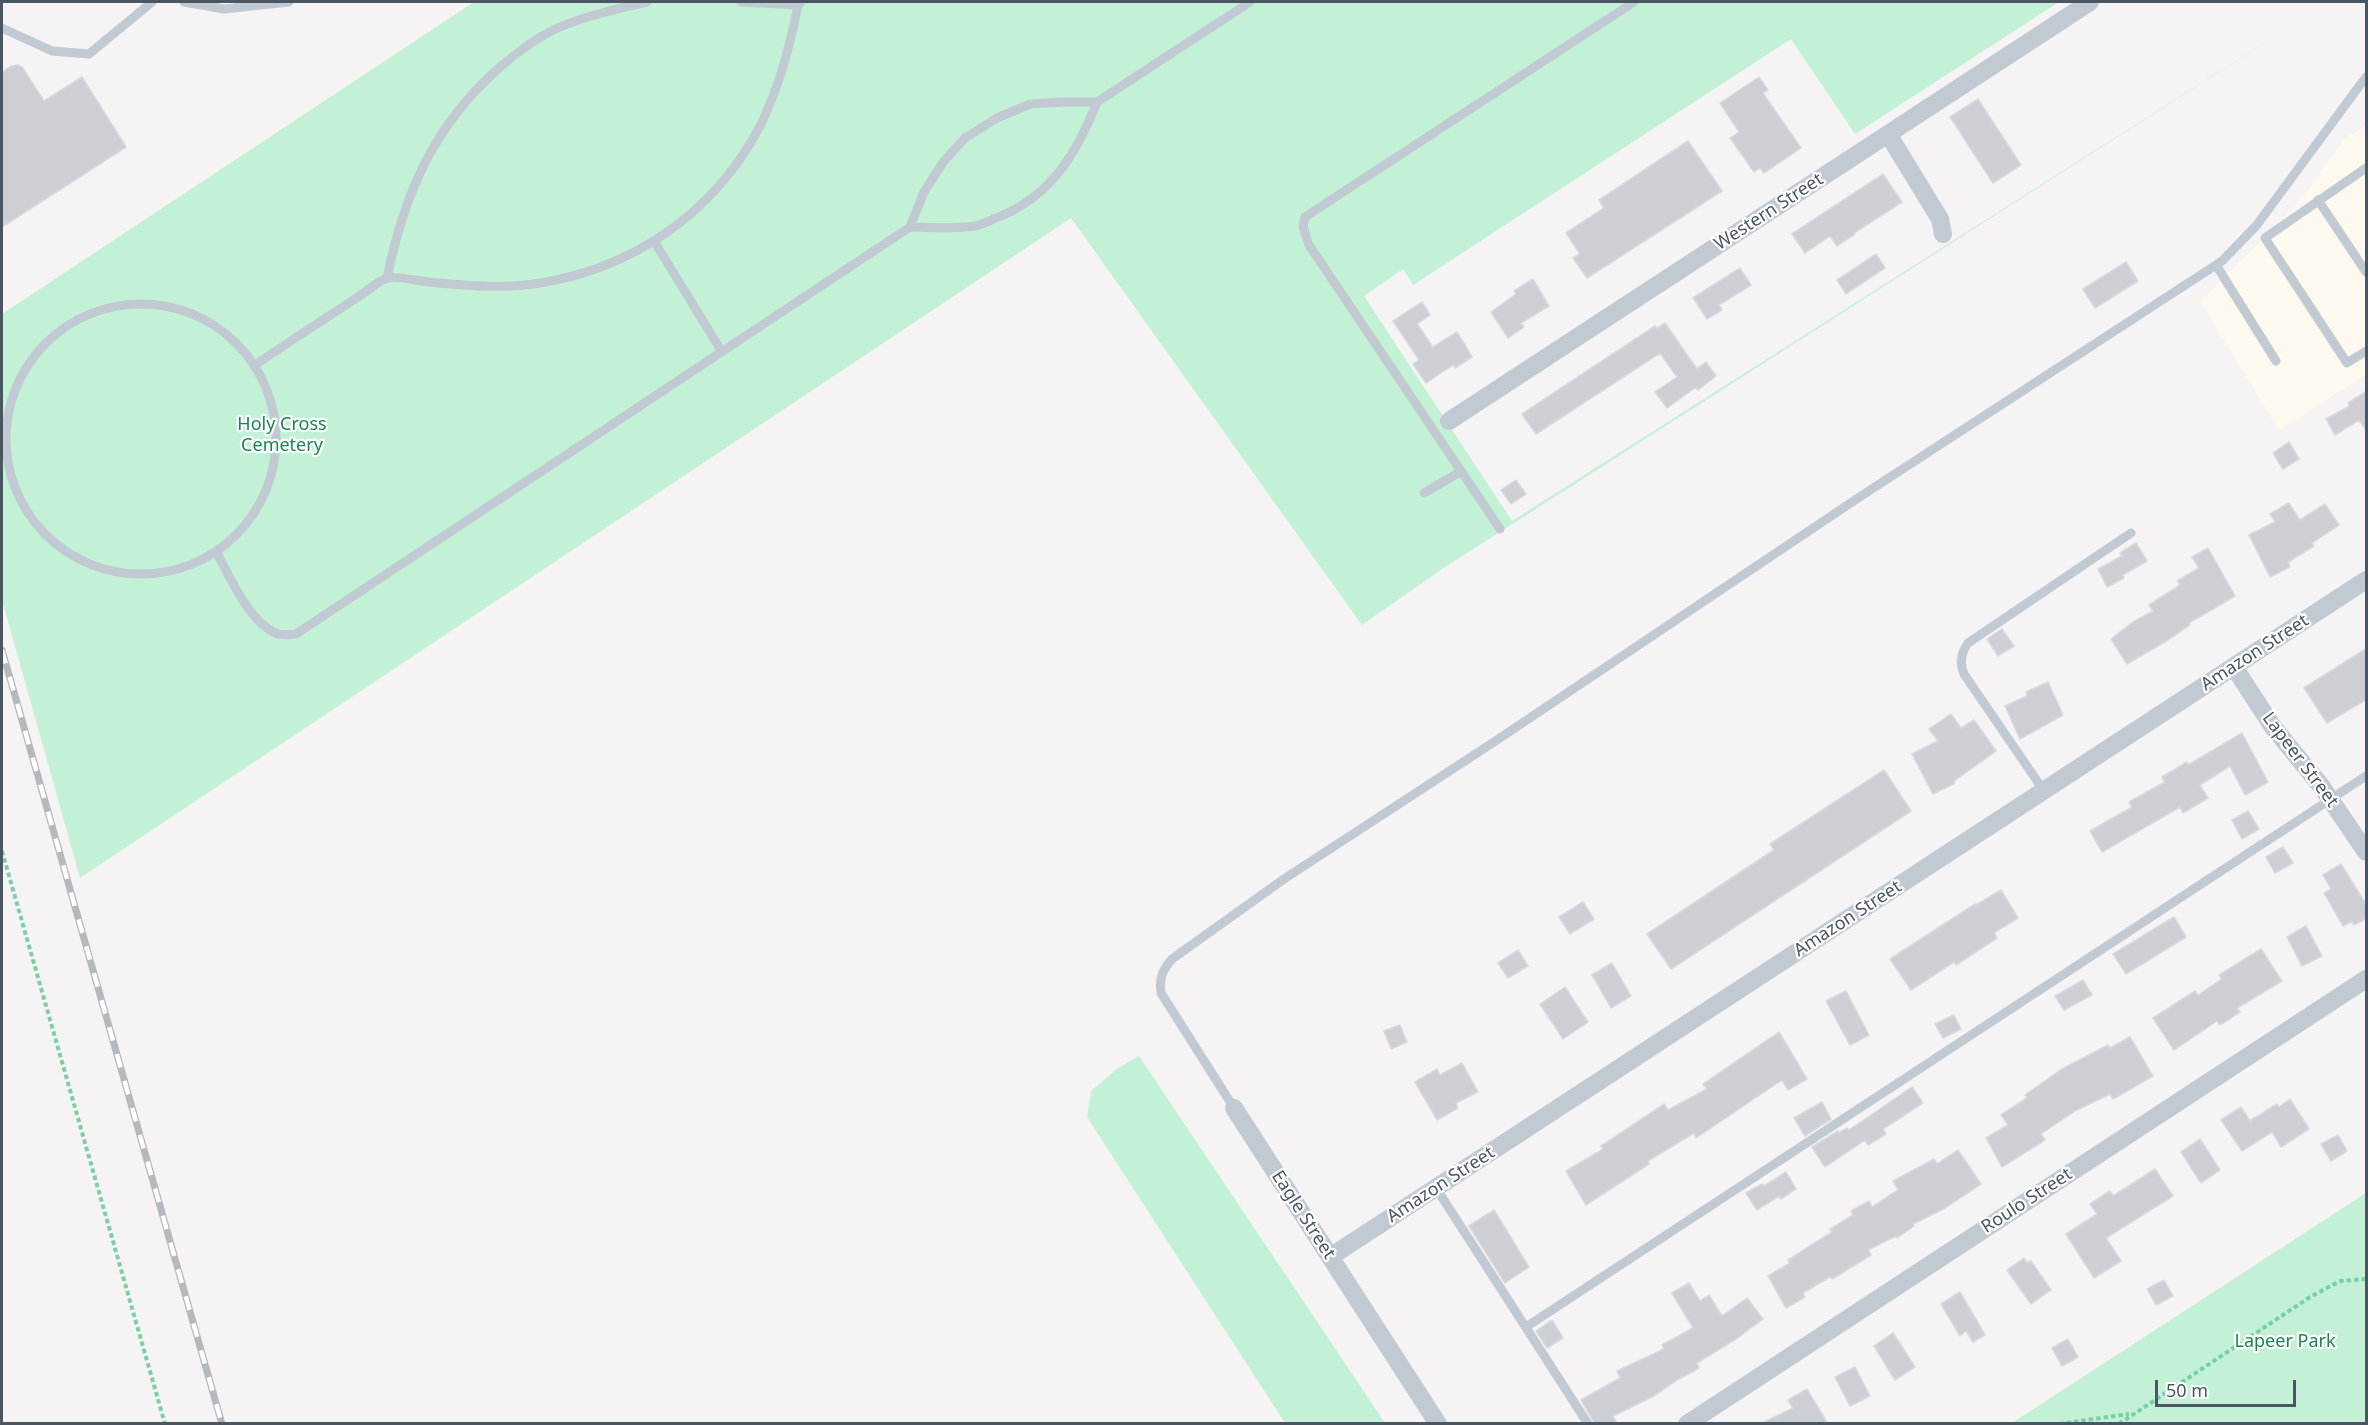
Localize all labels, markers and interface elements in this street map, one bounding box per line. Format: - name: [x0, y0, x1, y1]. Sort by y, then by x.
- street label: Western Street: [1711, 169, 1827, 255]
- park label: Holy Cross Cemetery: [237, 414, 327, 456]
- street label: Amazon Street: [2197, 610, 2313, 696]
- street label: Lapeer Street: [2257, 708, 2343, 812]
- street label: Amazon Street: [1790, 876, 1906, 962]
- street label: Amazon Street: [1383, 1142, 1499, 1228]
- street label: Roulo Street: [1978, 1164, 2076, 1238]
- street label: Eagle Street: [1266, 1167, 1340, 1263]
- park label: Lapeer Park: [2234, 1331, 2336, 1353]
- scale bar: [2158, 1368, 2299, 1406]
- text: 50 m: [2166, 1378, 2208, 1402]

